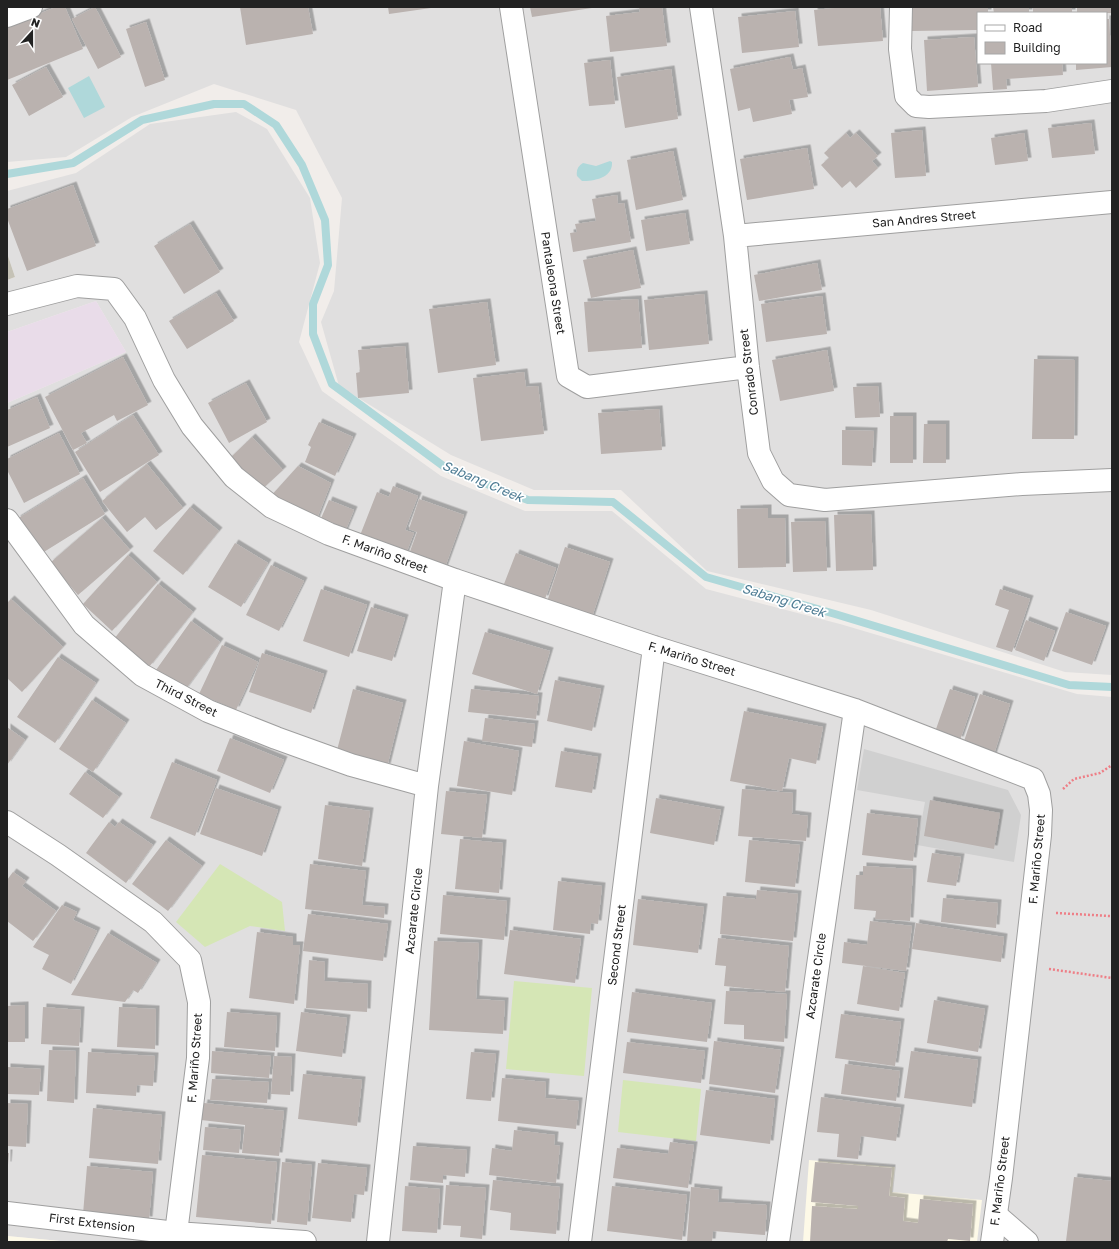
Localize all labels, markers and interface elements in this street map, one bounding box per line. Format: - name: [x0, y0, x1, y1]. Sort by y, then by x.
- north arrow: [12, 12, 52, 52]
- legend: [977, 12, 1107, 64]
- text: N: [30, 15, 42, 30]
- text: Road: [1013, 20, 1042, 35]
- text: Building: [1013, 40, 1061, 55]
- street label: San Andres Street: [871, 206, 977, 231]
- street label: Pantaleona Street: [538, 230, 569, 336]
- street label: Conrado Street: [736, 328, 761, 416]
- water label: Sabang Creek: [440, 457, 527, 506]
- street label: F. Mariño Street: [340, 531, 430, 576]
- water label: Sabang Creek: [740, 580, 829, 621]
- street label: F. Mariño Street: [647, 638, 738, 679]
- street label: Third Street: [152, 675, 220, 720]
- street label: F. Mariño Street: [1025, 813, 1048, 905]
- street label: Azcarate Circle: [402, 867, 425, 955]
- street label: Second Street: [604, 903, 629, 986]
- street label: Azcarate Circle: [802, 932, 829, 1020]
- street label: F. Mariño Street: [184, 1012, 205, 1104]
- street label: F. Mariño Street: [987, 1135, 1012, 1227]
- street label: First Extension: [48, 1210, 136, 1235]

